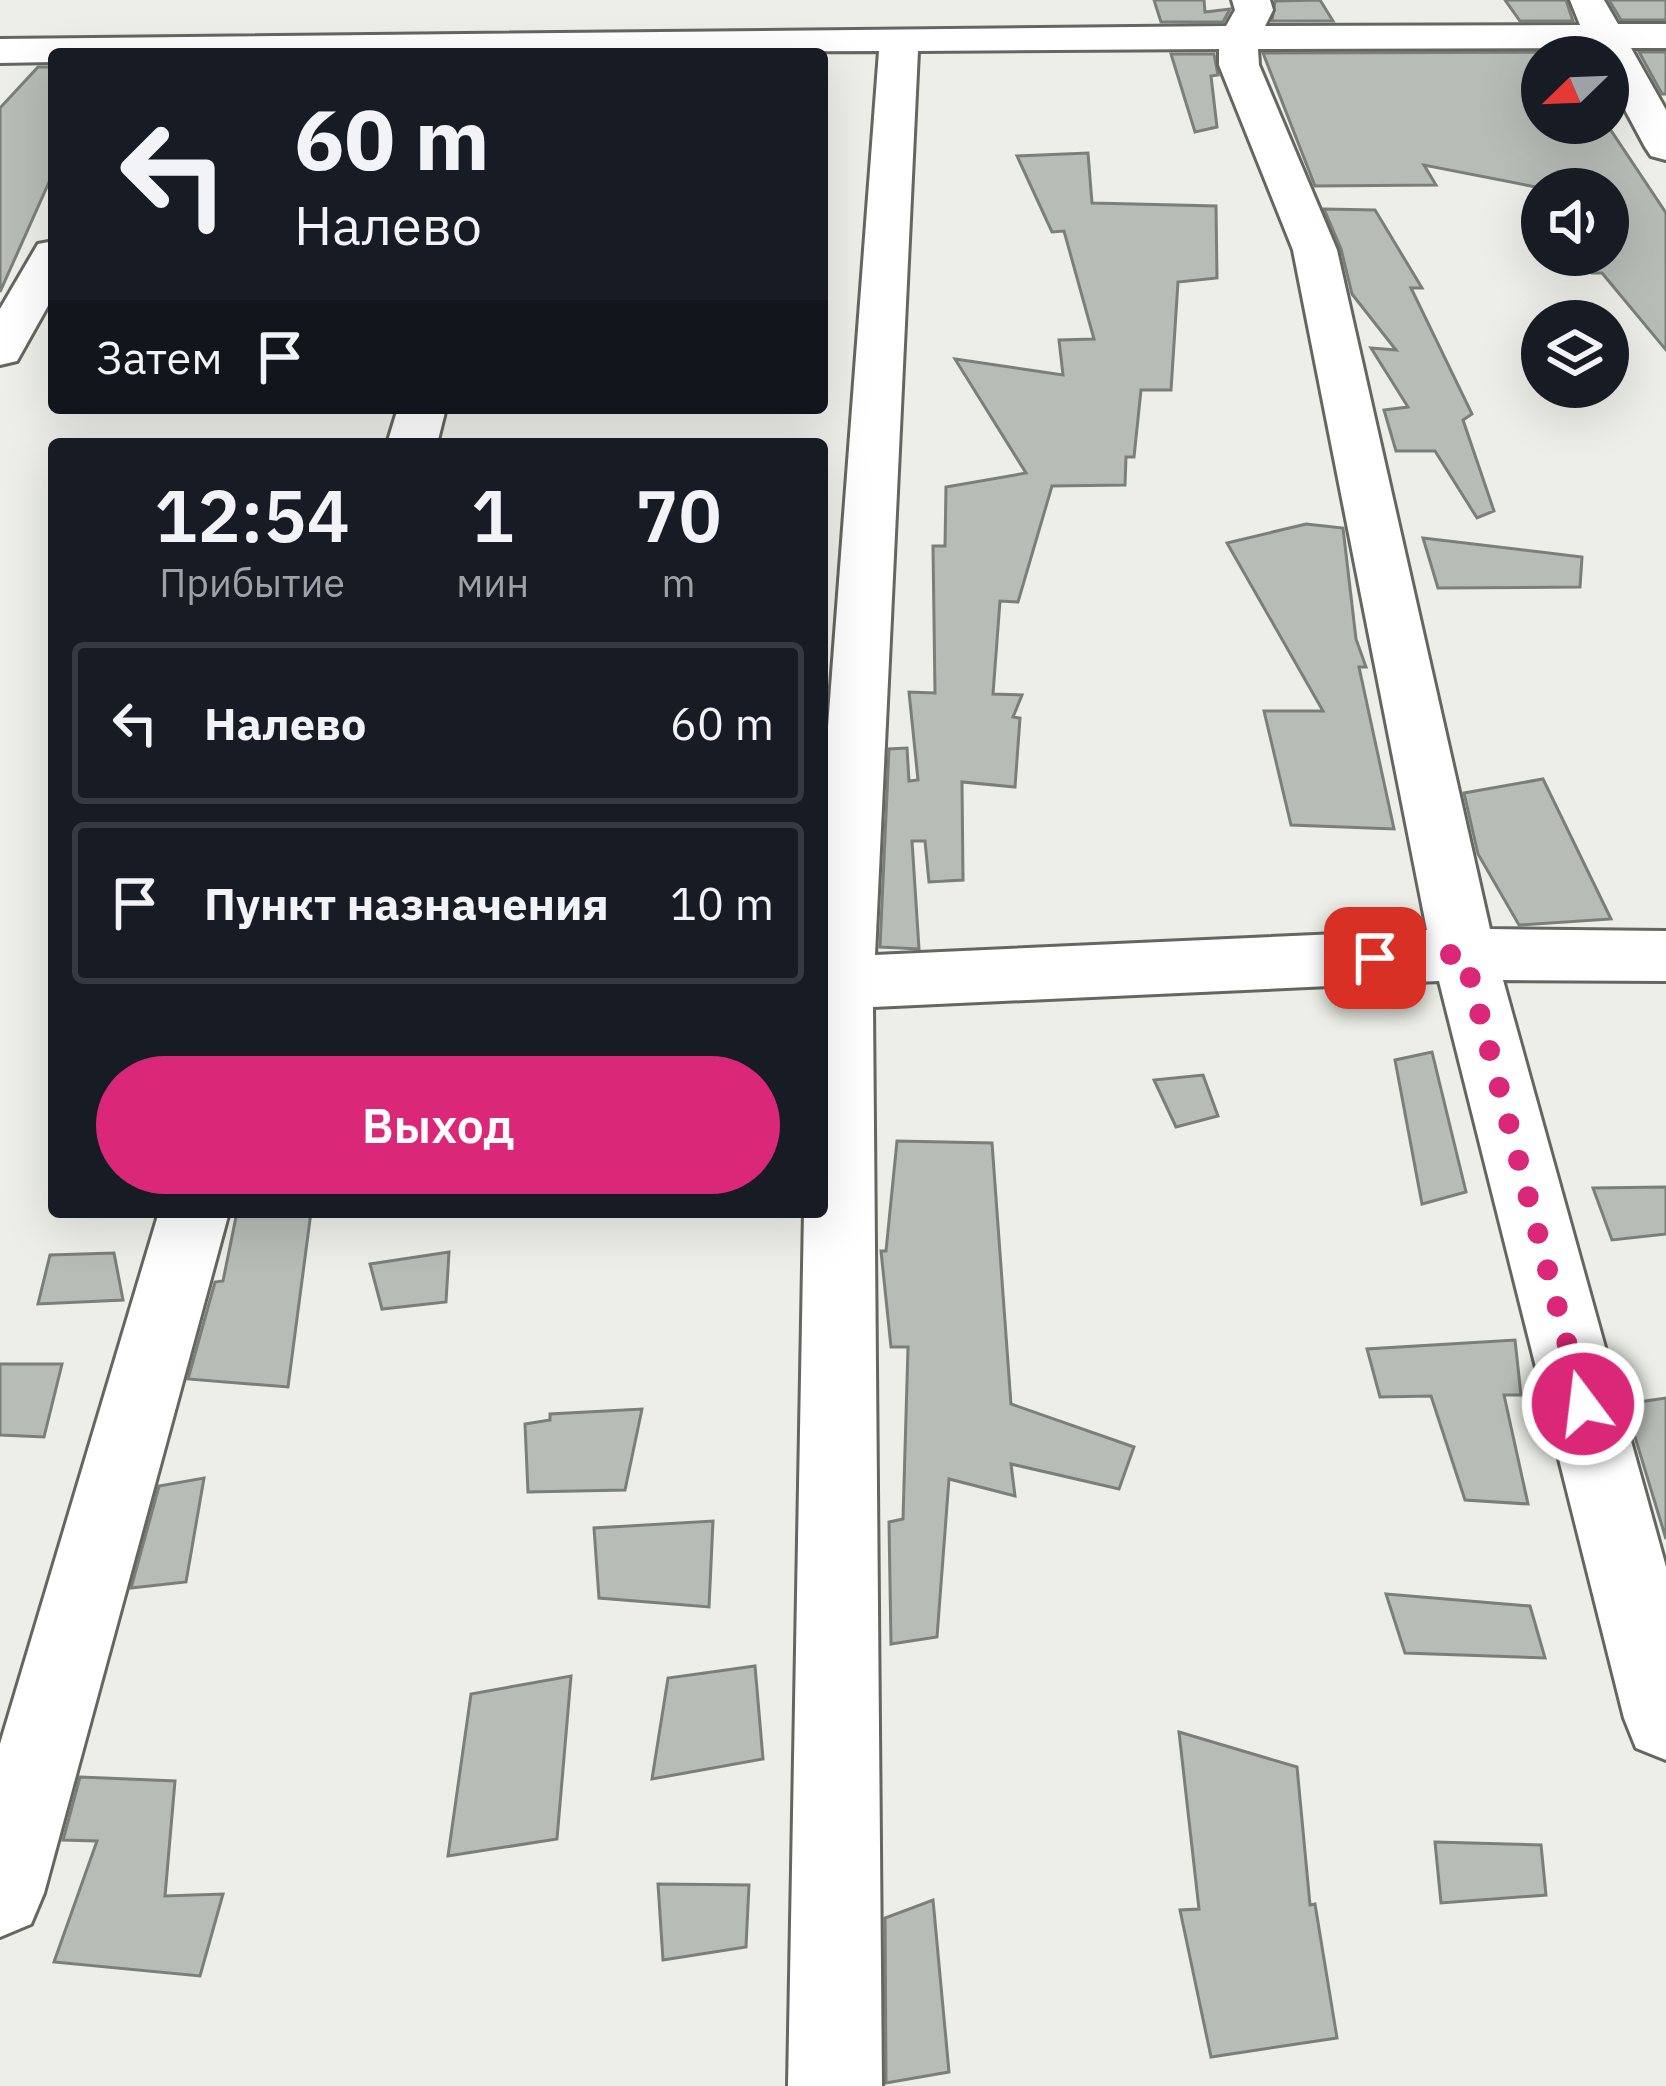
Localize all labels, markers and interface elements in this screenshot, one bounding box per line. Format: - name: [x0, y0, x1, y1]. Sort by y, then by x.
- north arrow: [1521, 36, 1629, 144]
- map controls: [1521, 36, 1629, 408]
- text: 60 m: [294, 84, 490, 193]
- icon: left: [96, 96, 252, 252]
- button: sound: [1521, 168, 1629, 276]
- text: Налево: [294, 190, 482, 260]
- button: layers: [1521, 300, 1629, 408]
- icon: arrive: [247, 324, 313, 390]
- text: Затем: [96, 328, 223, 386]
- text: 12:54: [154, 468, 350, 562]
- text: 1: [471, 468, 514, 562]
- text: 70: [635, 468, 722, 562]
- text: Прибытие: [159, 557, 345, 608]
- text: мин: [456, 557, 529, 608]
- text: m: [662, 557, 696, 608]
- icon: left: [102, 690, 168, 756]
- text: Налево: [204, 694, 366, 752]
- text: 60 m: [670, 694, 774, 752]
- icon: arrive: [102, 870, 168, 936]
- text: Пункт назначения: [204, 874, 609, 932]
- text: 10 m: [670, 874, 774, 932]
- pin: [1324, 907, 1426, 1009]
- icon: arrive: [1342, 925, 1408, 991]
- button: Выход: [96, 1056, 780, 1194]
- position arrow: [1520, 1341, 1646, 1467]

